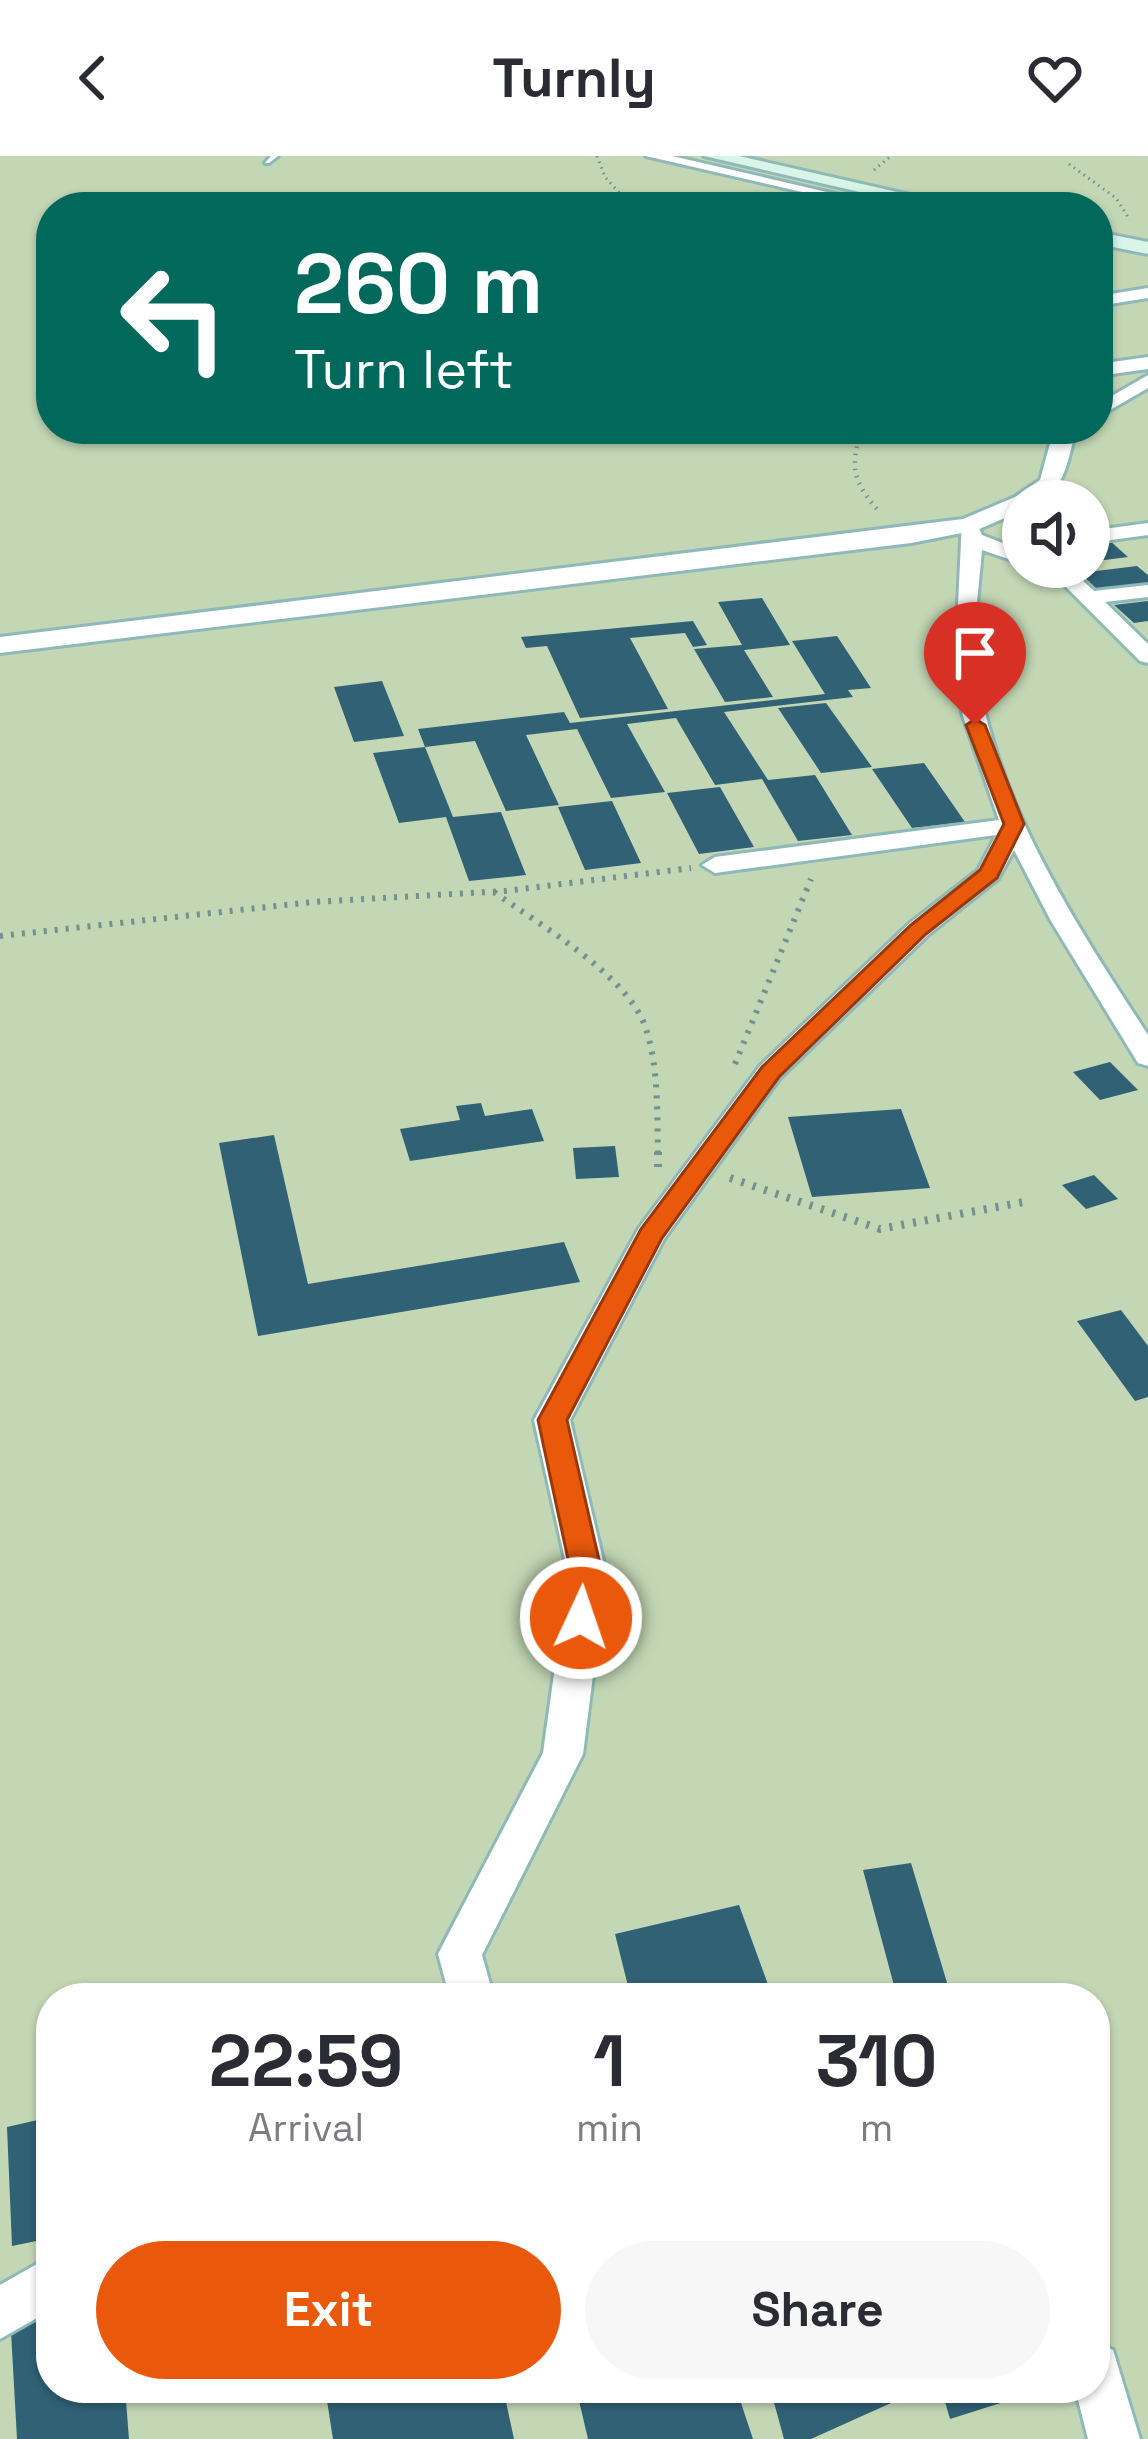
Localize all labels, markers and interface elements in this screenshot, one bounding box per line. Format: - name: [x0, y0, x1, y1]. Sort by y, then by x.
- text: Turnly: [492, 44, 656, 113]
- icon: back: [60, 45, 126, 111]
- icon: heart: [1022, 45, 1088, 111]
- text: 260 m: [294, 230, 543, 338]
- icon: left: [96, 240, 252, 396]
- text: Turn left: [294, 335, 514, 404]
- map controls: [1002, 480, 1110, 588]
- button: sound: [1002, 480, 1110, 588]
- pin: [924, 602, 1026, 725]
- icon: arrive: [942, 620, 1008, 686]
- position arrow: [518, 1555, 644, 1681]
- text: 22:59: [209, 2015, 403, 2107]
- text: 1: [593, 2015, 626, 2107]
- text: 310: [816, 2015, 937, 2107]
- text: Arrival: [248, 2103, 364, 2152]
- text: min: [576, 2103, 643, 2152]
- text: m: [860, 2103, 893, 2152]
- button: Exit: [96, 2241, 561, 2379]
- button: Share: [585, 2241, 1050, 2379]

